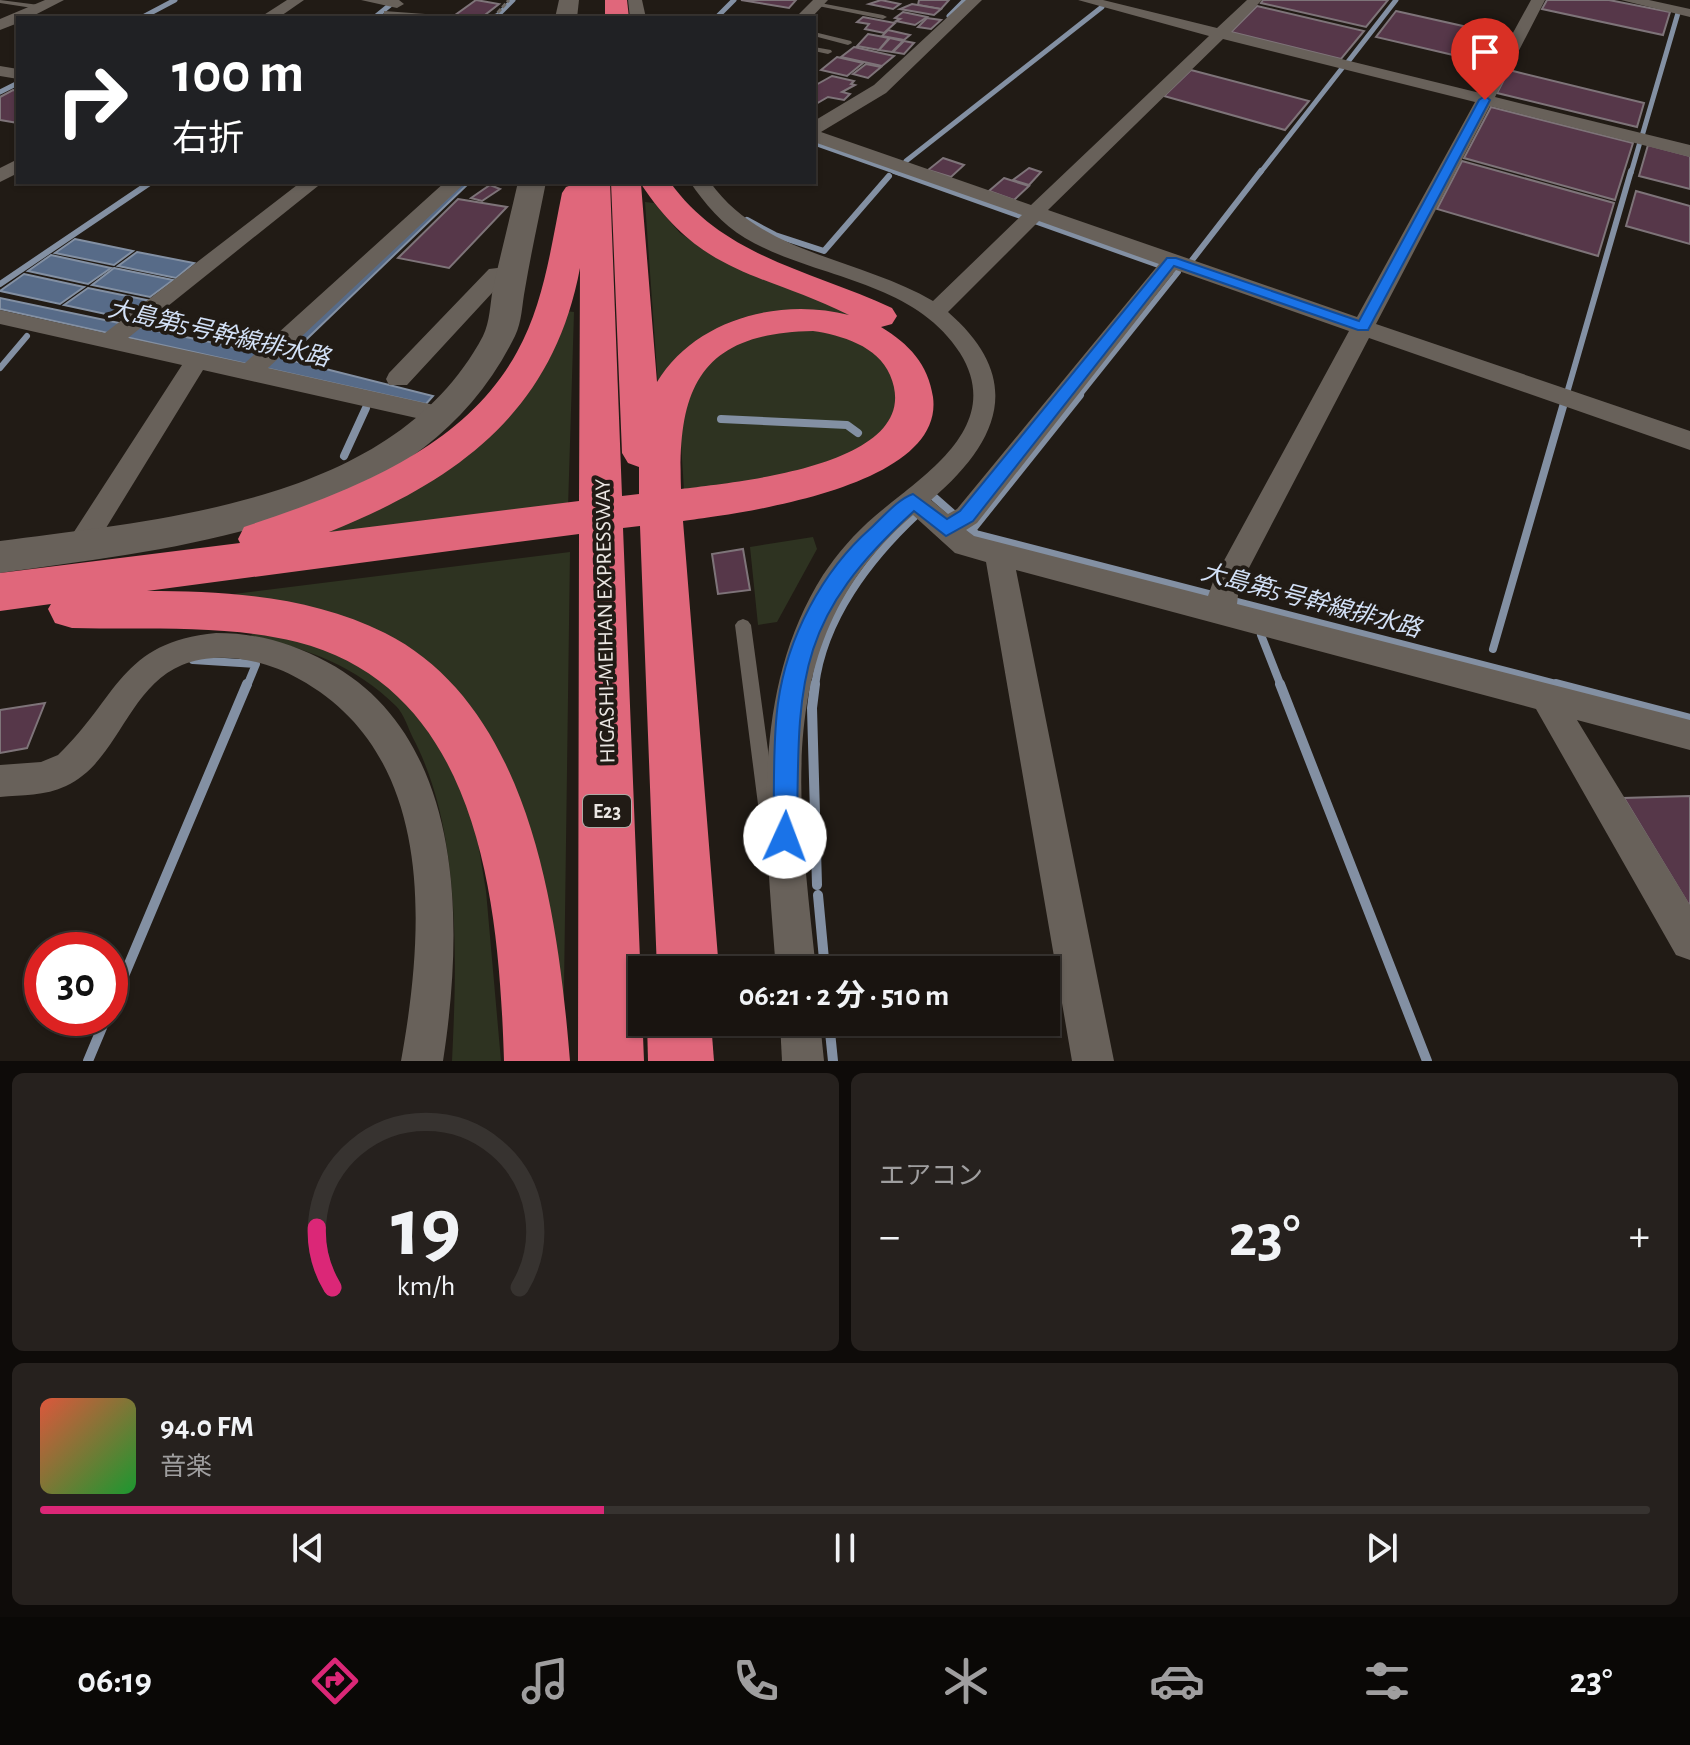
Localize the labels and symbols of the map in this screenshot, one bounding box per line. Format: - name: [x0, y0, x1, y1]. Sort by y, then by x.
- pin: [1451, 18, 1519, 100]
- water label: 大島第5号幹線排水路: [106, 295, 334, 372]
- street label: HIGASHI-MEIHAN EXPRESSWAY: [592, 478, 618, 763]
- water label: 大島第5号幹線排水路: [1198, 558, 1425, 642]
- road number: E23: [583, 795, 631, 827]
- position arrow: [743, 795, 827, 879]
- speed limit sign: 30: [24, 932, 128, 1036]

